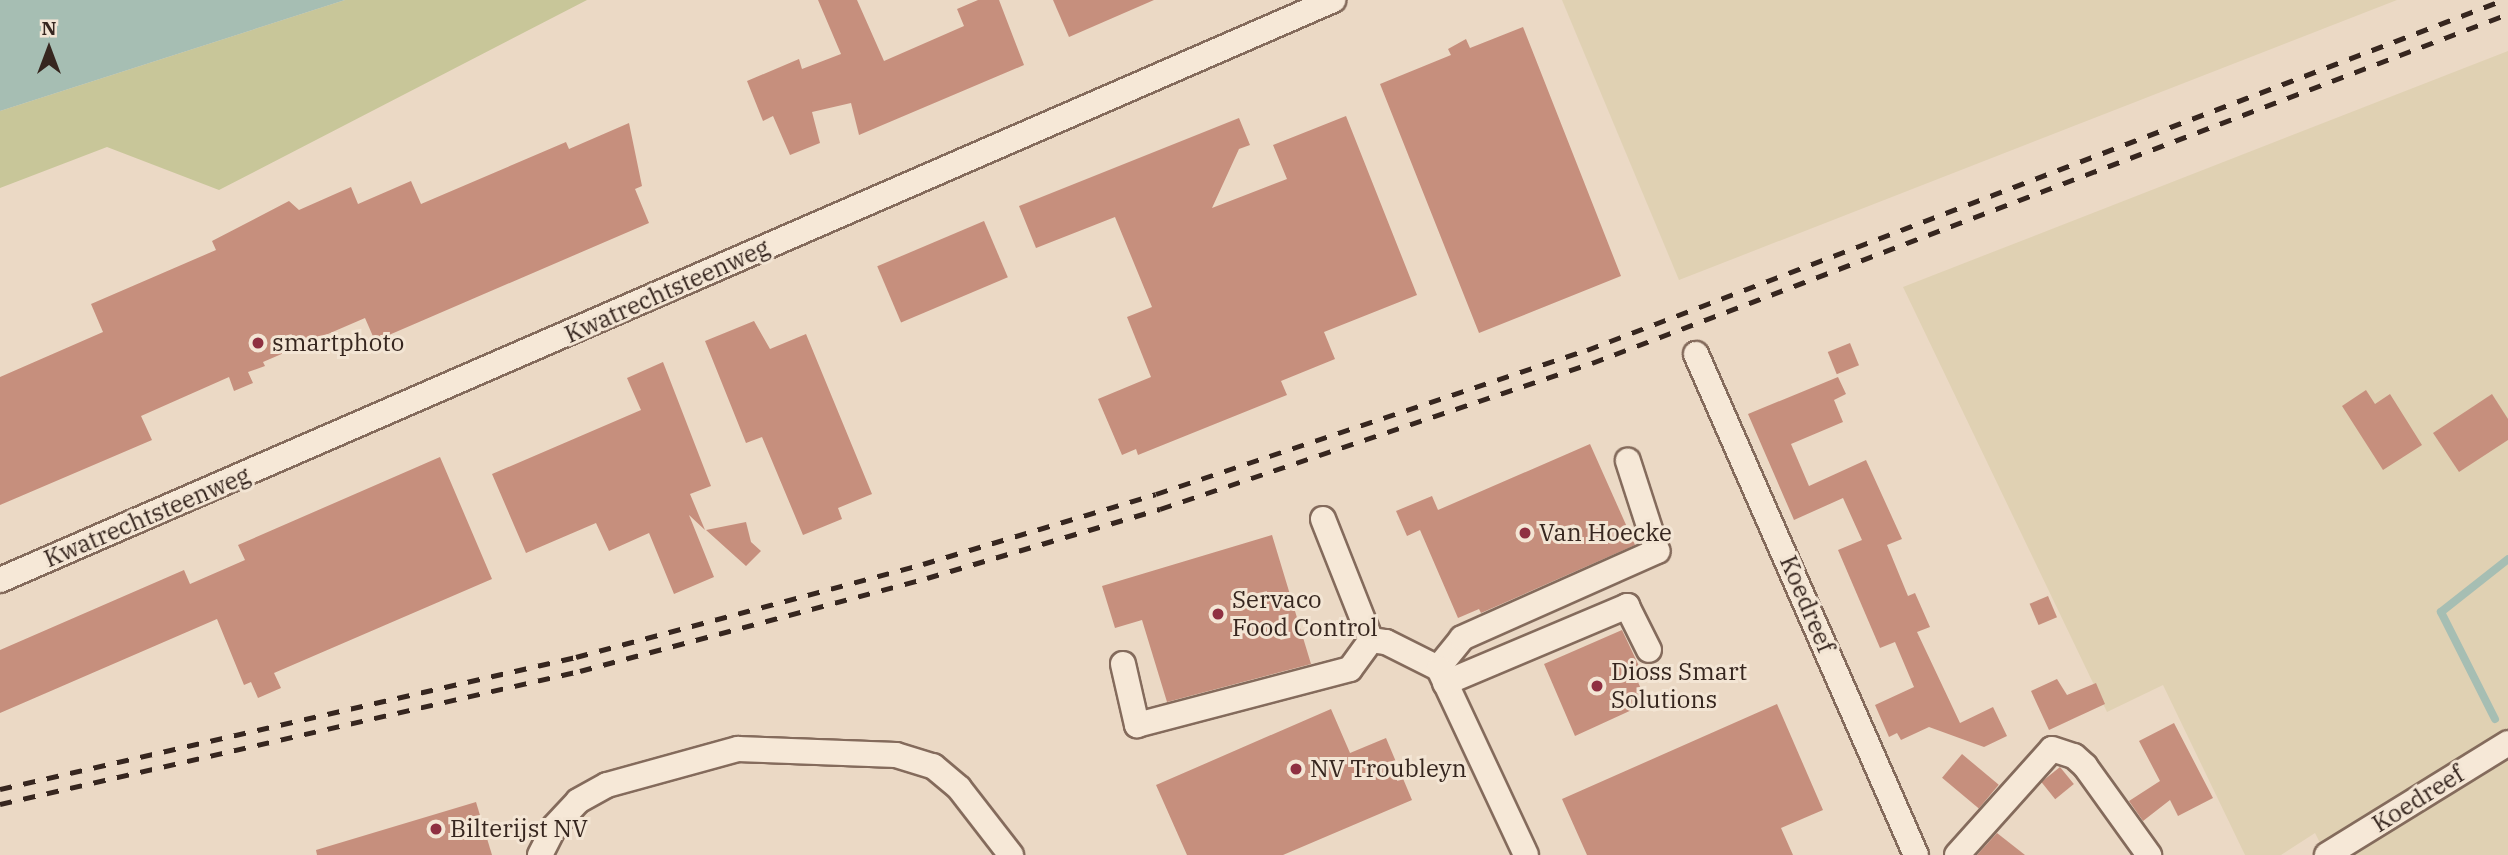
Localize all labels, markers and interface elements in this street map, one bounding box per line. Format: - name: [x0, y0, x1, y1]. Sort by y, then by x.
- north arrow: [14, 14, 84, 84]
- text: N: [41, 16, 57, 40]
- street label: Kwatrechtsteenweg: [560, 233, 774, 349]
- place label: smartphoto: [272, 329, 404, 357]
- marker: smartphoto: [250, 335, 266, 351]
- street label: Kwatrechtsteenweg: [40, 461, 254, 573]
- place label: Van Hoecke: [1539, 519, 1672, 547]
- marker: Van Hoecke: [1517, 525, 1533, 541]
- street label: Koedreef: [1774, 551, 1840, 657]
- place label: Servaco Food Control: [1232, 586, 1378, 642]
- marker: Servaco Food Control: [1210, 606, 1226, 622]
- place label: Dioss Smart Solutions: [1611, 658, 1747, 714]
- marker: Dioss Smart Solutions: [1589, 678, 1605, 694]
- place label: NV Troubleyn: [1310, 755, 1467, 783]
- street label: Koedreef: [2367, 760, 2469, 838]
- marker: NV Troubleyn: [1288, 761, 1304, 777]
- place label: Bilterijst NV: [450, 815, 588, 843]
- marker: Bilterijst NV: [428, 821, 444, 837]

